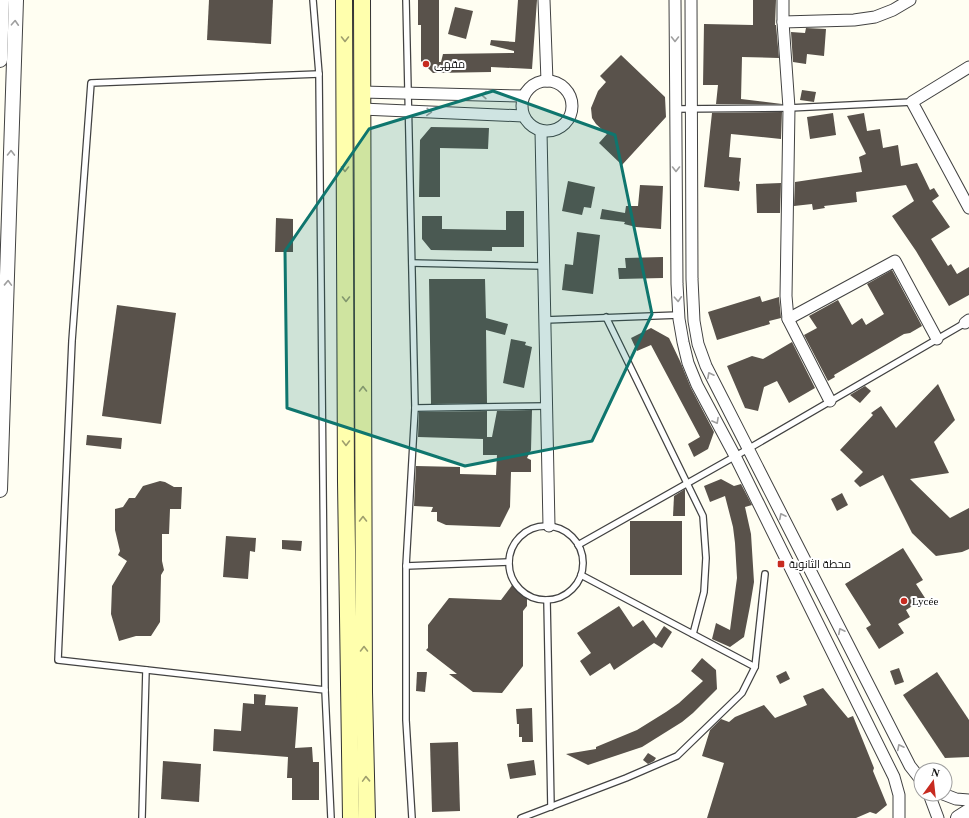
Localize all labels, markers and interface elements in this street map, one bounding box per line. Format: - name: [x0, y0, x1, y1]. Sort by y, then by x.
- one-way arrow: [11, 20, 19, 26]
- one-way arrow: [340, 36, 349, 42]
- one-way arrow: [671, 36, 679, 42]
- place label: مقهى: [434, 58, 465, 71]
- marker: مقهى: [421, 59, 431, 69]
- one-way arrow: [481, 91, 487, 99]
- one-way arrow: [426, 107, 432, 116]
- one-way arrow: [7, 150, 15, 156]
- one-way arrow: [341, 166, 349, 172]
- one-way arrow: [672, 166, 680, 172]
- one-way arrow: [3, 280, 12, 286]
- one-way arrow: [341, 296, 350, 302]
- one-way arrow: [674, 296, 682, 302]
- one-way arrow: [708, 372, 715, 379]
- one-way arrow: [359, 386, 367, 392]
- one-way arrow: [712, 417, 719, 424]
- one-way arrow: [342, 440, 350, 446]
- one-way arrow: [779, 512, 787, 520]
- one-way arrow: [359, 516, 367, 522]
- place label: محطة الثانوية: [789, 558, 851, 571]
- marker: محطة الثانوية: [776, 559, 786, 569]
- place label: Lycée: [912, 595, 938, 607]
- marker: Lycée: [899, 596, 909, 606]
- one-way arrow: [838, 628, 846, 636]
- one-way arrow: [360, 646, 368, 652]
- one-way arrow: [898, 744, 905, 751]
- north arrow: [913, 762, 953, 802]
- text: N: [930, 766, 941, 779]
- one-way arrow: [362, 776, 371, 782]

